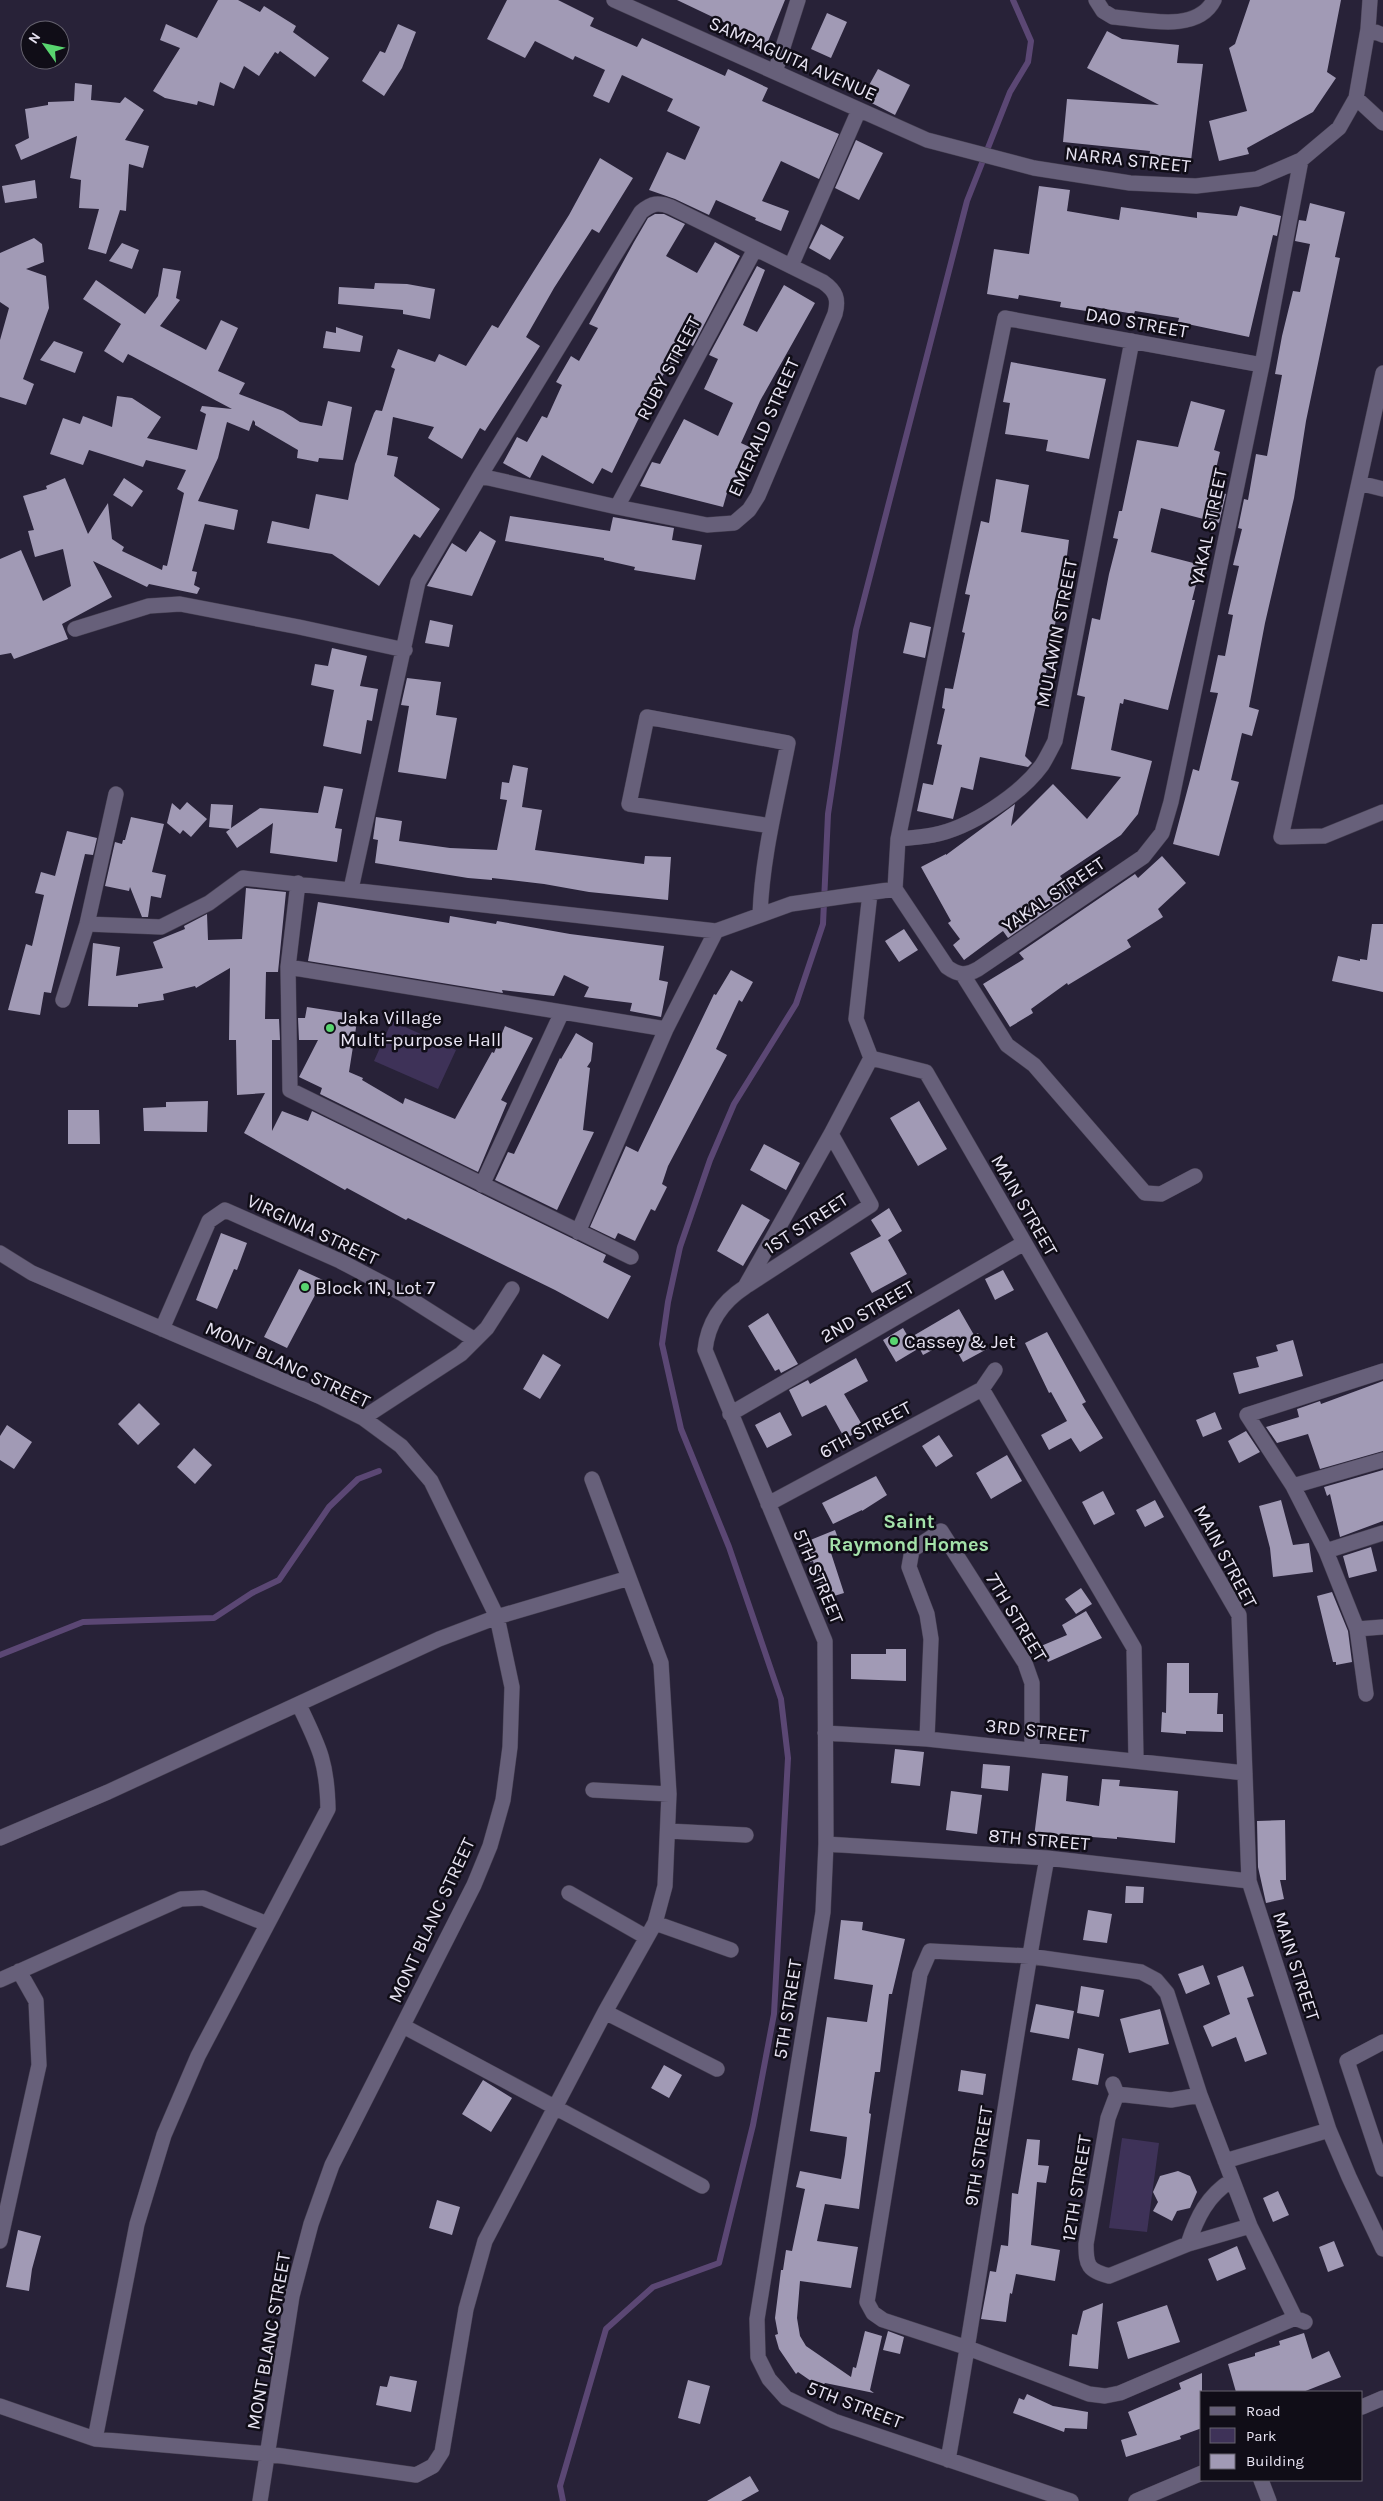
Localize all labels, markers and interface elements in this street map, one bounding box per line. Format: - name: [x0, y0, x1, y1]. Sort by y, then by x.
- street label: SAMPAGUITA AVENUE: [705, 12, 880, 106]
- north arrow: [20, 20, 70, 70]
- text: N: [25, 29, 44, 47]
- street label: NARRA STREET: [1064, 142, 1192, 178]
- street label: DAO STREET: [1084, 303, 1190, 343]
- street label: RUBY STREET: [632, 312, 706, 424]
- street label: EMERALD STREET: [723, 354, 805, 500]
- street label: YAKAL STREET: [1186, 466, 1232, 588]
- street label: MULAWIN STREET: [1032, 556, 1082, 709]
- street label: YAKAL STREET: [998, 852, 1110, 937]
- place label: Jaka Village Multi-purpose Hall: [340, 1007, 501, 1051]
- marker: Jaka Village Multi-purpose Hall: [324, 1022, 336, 1034]
- street label: MAIN STREET: [986, 1151, 1062, 1260]
- street label: 1ST STREET: [761, 1188, 853, 1259]
- street label: VIRGINIA STREET: [243, 1190, 382, 1270]
- street label: 2ND STREET: [817, 1276, 919, 1348]
- place label: Block 1N, Lot 7: [315, 1277, 435, 1299]
- marker: Block 1N, Lot 7: [299, 1281, 311, 1293]
- street label: MONT BLANC STREET: [202, 1317, 374, 1413]
- place label: Cassey & Jet: [904, 1331, 1016, 1353]
- marker: Cassey & Jet: [888, 1335, 900, 1347]
- street label: 6TH STREET: [816, 1396, 916, 1463]
- street label: MAIN STREET: [1189, 1501, 1262, 1612]
- district label: Saint Raymond Homes: [829, 1510, 989, 1556]
- street label: 5TH STREET: [788, 1526, 848, 1628]
- street label: 7TH STREET: [981, 1569, 1051, 1666]
- street label: 3RD STREET: [984, 1715, 1090, 1747]
- street label: 8TH STREET: [987, 1825, 1091, 1855]
- street label: MONT BLANC STREET: [384, 1834, 480, 2006]
- street label: MAIN STREET: [1268, 1909, 1324, 2024]
- street label: 5TH STREET: [769, 1957, 807, 2061]
- street label: 9TH STREET: [960, 2104, 998, 2208]
- street label: 12TH STREET: [1058, 2133, 1096, 2243]
- street label: MONT BLANC STREET: [243, 2250, 295, 2432]
- street label: 5TH STREET: [804, 2377, 906, 2433]
- legend: [1200, 2391, 1363, 2481]
- text: Road: [1246, 2402, 1281, 2420]
- text: Park: [1246, 2427, 1276, 2445]
- text: Building: [1246, 2452, 1304, 2470]

